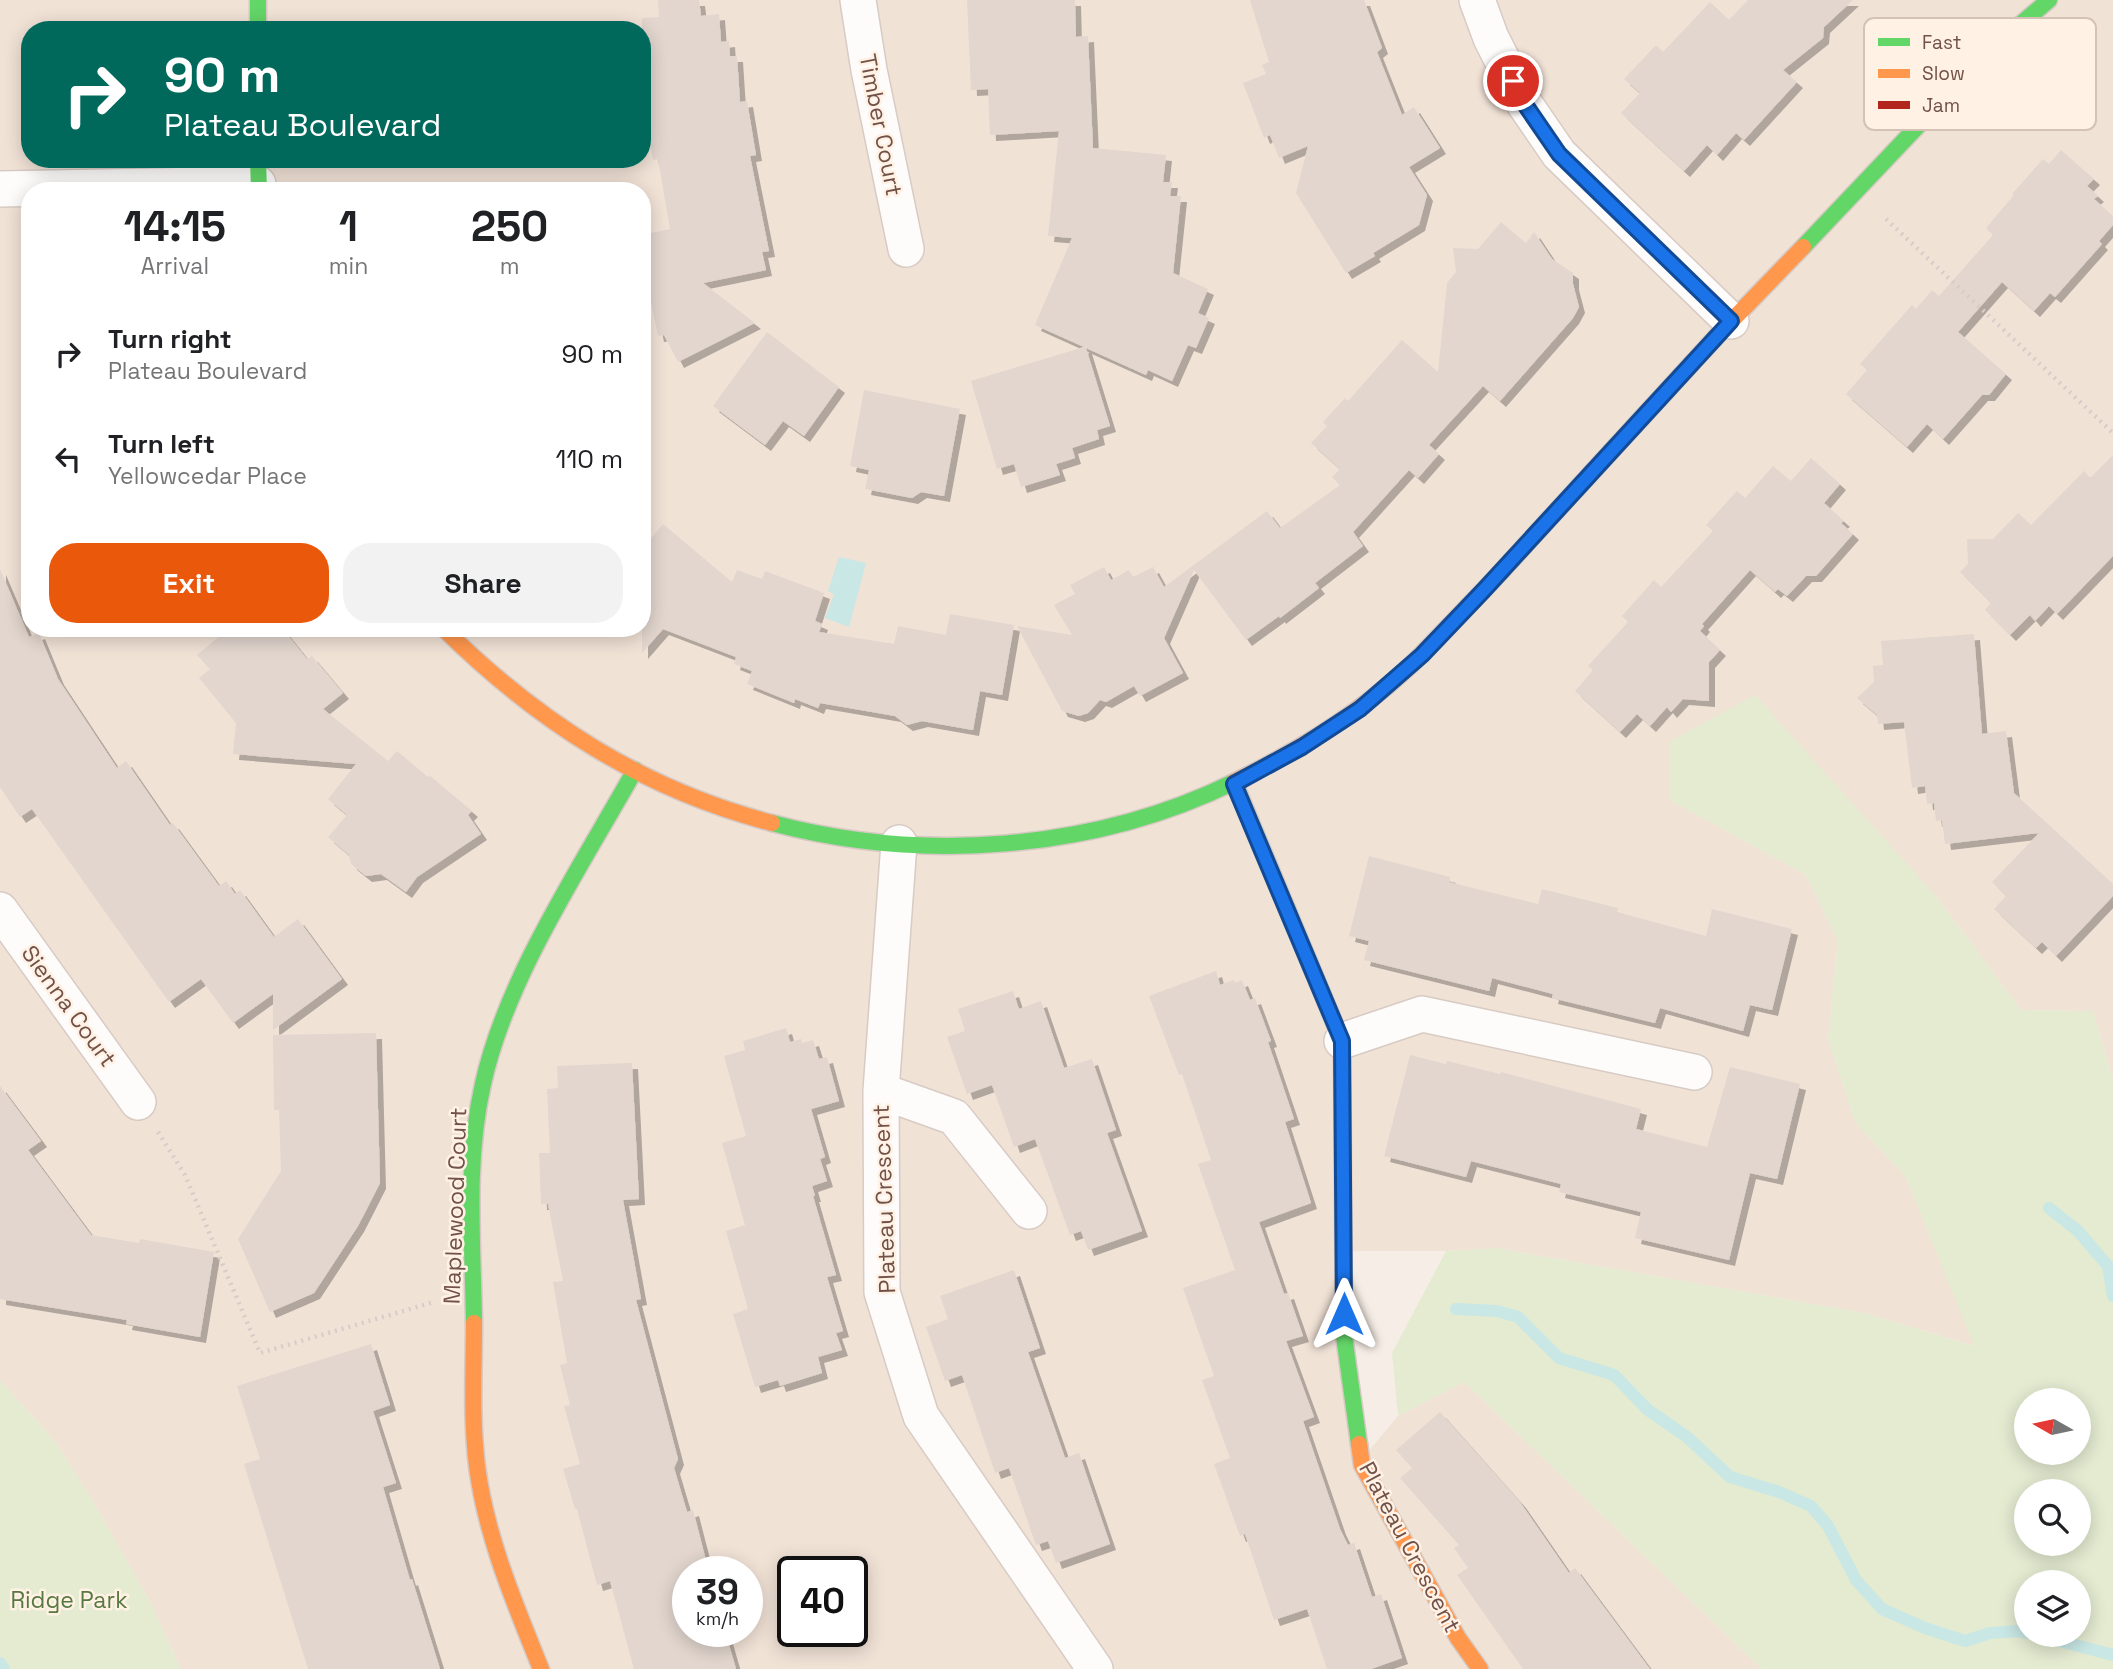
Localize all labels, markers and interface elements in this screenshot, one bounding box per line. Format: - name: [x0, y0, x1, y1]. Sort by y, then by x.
- legend: [1864, 18, 2096, 130]
- text: Fast: [1922, 30, 1962, 55]
- text: 90 m: [164, 44, 280, 106]
- icon: right: [49, 49, 140, 140]
- street label: Timber Court: [853, 51, 909, 199]
- pin: [1483, 51, 1543, 111]
- text: Slow: [1922, 61, 1965, 86]
- icon: arrive: [1494, 62, 1532, 100]
- text: Jam: [1922, 93, 1960, 118]
- text: Plateau Boulevard: [164, 105, 441, 145]
- text: 14:15: [124, 200, 226, 253]
- text: 1: [339, 200, 358, 253]
- text: 250: [471, 200, 548, 253]
- text: Arrival: [141, 251, 209, 281]
- text: min: [329, 251, 368, 281]
- text: m: [500, 251, 520, 281]
- text: Turn right: [108, 322, 232, 356]
- icon: right: [49, 335, 87, 373]
- text: 90 m: [561, 337, 623, 371]
- text: Plateau Boulevard: [108, 356, 307, 386]
- text: Turn left: [108, 427, 215, 461]
- icon: left: [49, 440, 87, 478]
- text: 110 m: [556, 442, 623, 476]
- text: Yellowcedar Place: [108, 461, 307, 491]
- button: Exit: [49, 543, 329, 623]
- button: Share: [343, 543, 623, 623]
- street label: Sienna Court: [15, 939, 123, 1073]
- street label: Plateau Crescent: [866, 1104, 902, 1294]
- street label: Maplewood Court: [437, 1107, 473, 1305]
- position arrow: [1307, 1277, 1381, 1351]
- north arrow: [2014, 1388, 2091, 1465]
- map controls: [2014, 1388, 2091, 1647]
- street label: Plateau Crescent: [1352, 1456, 1468, 1638]
- button: search: [2014, 1479, 2091, 1556]
- speed limit sign: 40: [777, 1556, 868, 1647]
- text: 39: [696, 1570, 739, 1614]
- button: layers: [2014, 1570, 2091, 1647]
- park label: Ridge Park: [10, 1585, 128, 1615]
- text: km/h: [696, 1607, 739, 1630]

